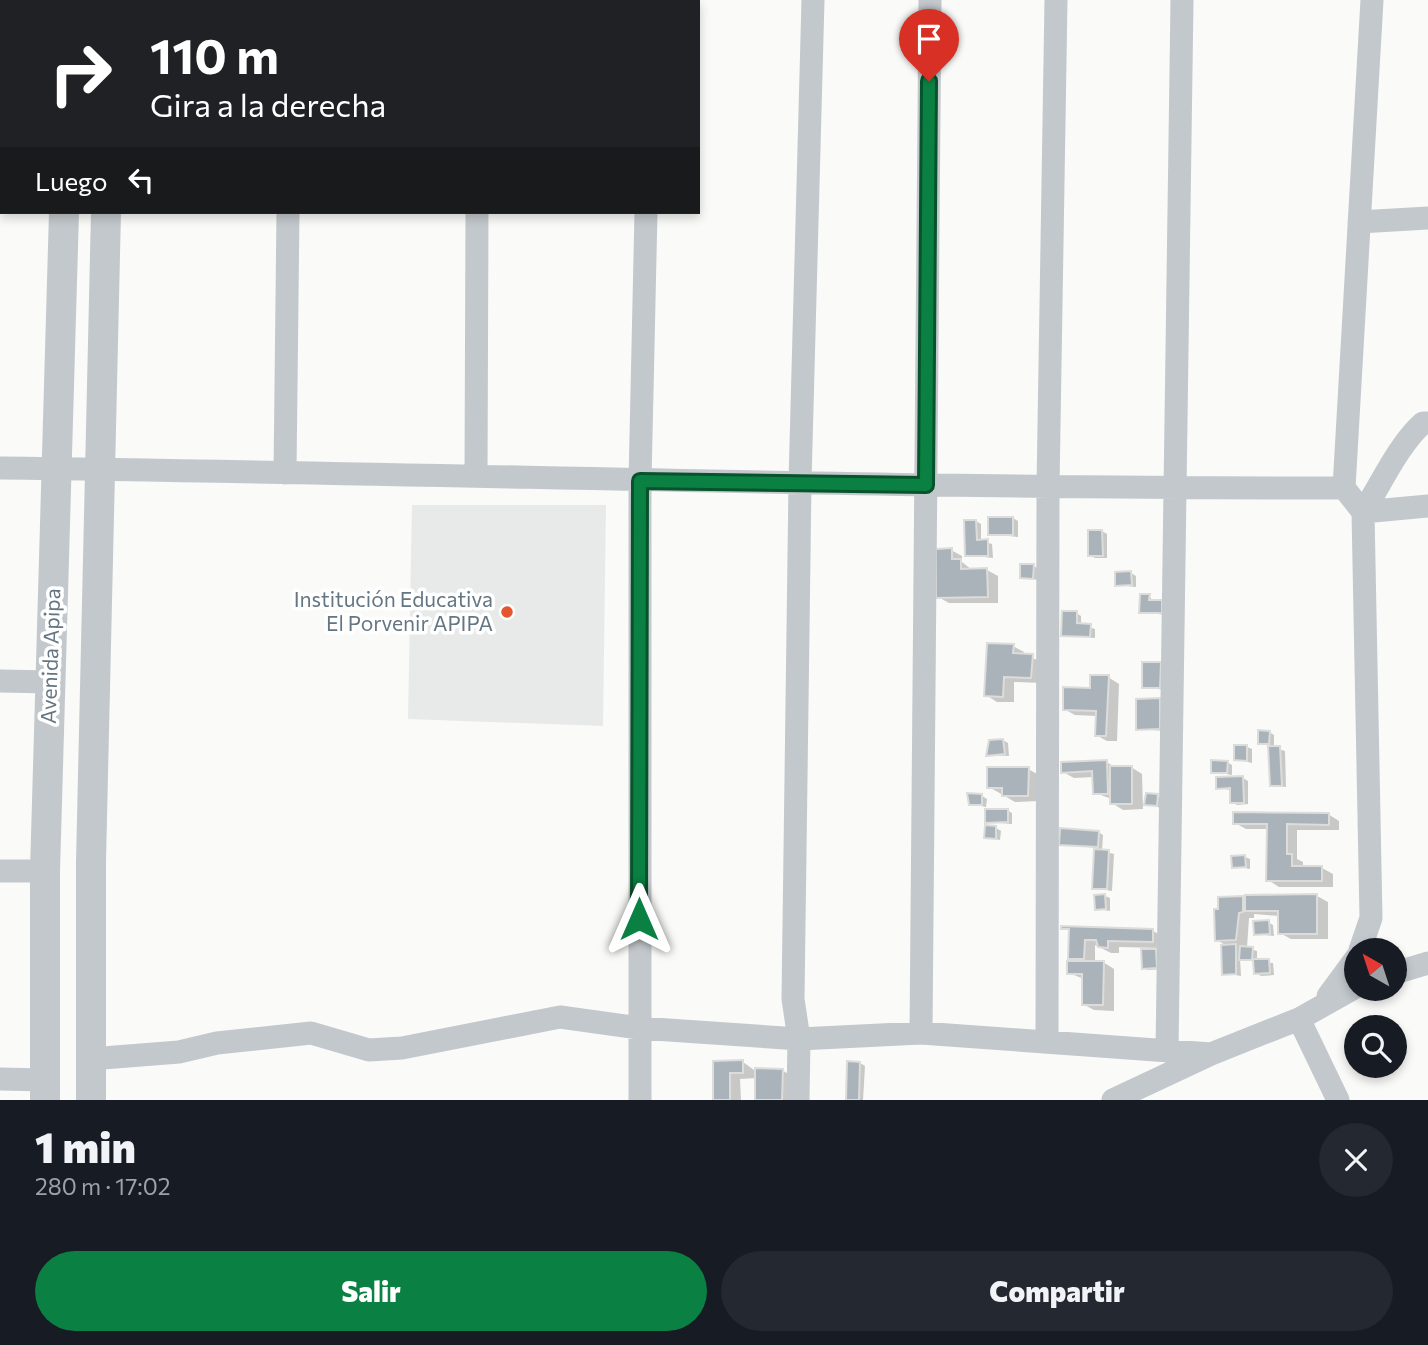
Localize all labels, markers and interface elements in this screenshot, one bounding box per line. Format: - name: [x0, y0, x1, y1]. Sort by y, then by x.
- pin: [899, 9, 959, 81]
- icon: arrive: [910, 20, 948, 58]
- text: 110 m: [150, 24, 279, 84]
- icon: right: [35, 28, 126, 119]
- text: Gira a la derecha: [150, 84, 386, 124]
- icon: left: [122, 161, 160, 199]
- text: Luego: [35, 165, 108, 196]
- place label: Institución Educativa El Porvenir APIPA: [294, 586, 493, 635]
- street label: Avenida Apipa: [35, 588, 64, 724]
- marker: Institución Educativa El Porvenir APIPA: [499, 604, 515, 620]
- position arrow: [602, 882, 676, 956]
- north arrow: [1344, 938, 1407, 1001]
- map controls: [1344, 938, 1407, 1078]
- button: search: [1344, 1015, 1407, 1078]
- text: 1 min: [35, 1120, 136, 1172]
- button: close: [1319, 1123, 1393, 1197]
- text: 280 m · 17:02: [35, 1172, 170, 1200]
- button: Salir: [35, 1251, 707, 1331]
- button: Compartir: [721, 1251, 1393, 1331]

